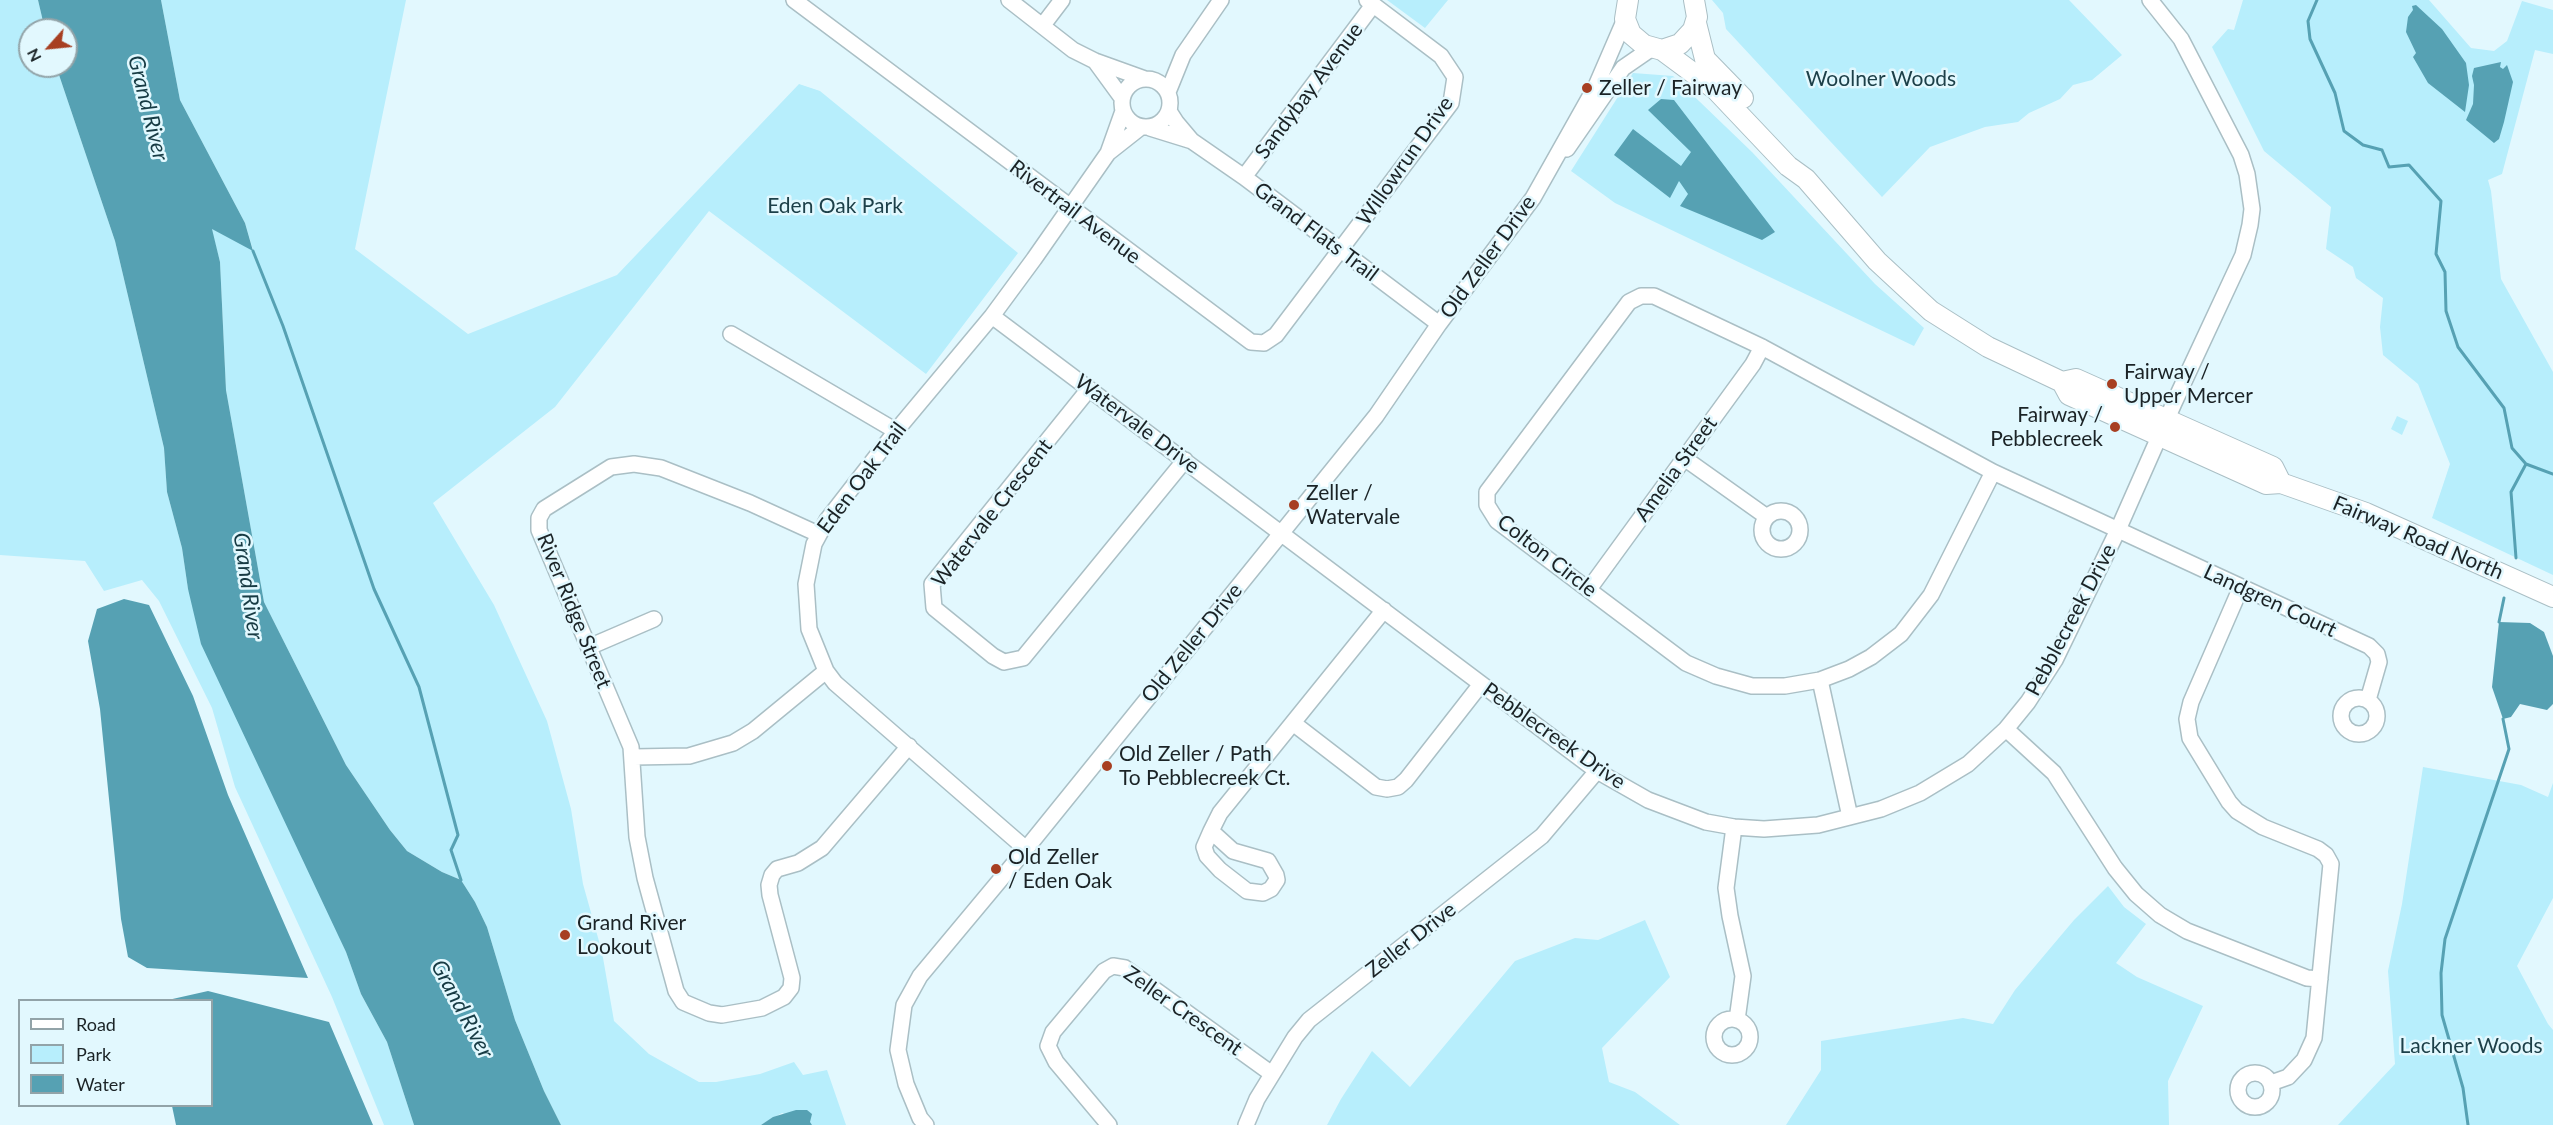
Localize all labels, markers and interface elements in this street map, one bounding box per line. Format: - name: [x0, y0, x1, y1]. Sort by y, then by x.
- north arrow: [18, 18, 78, 78]
- street label: Sandybay Avenue: [1250, 18, 1368, 164]
- text: N: [22, 46, 45, 65]
- water label: Grand River: [122, 53, 174, 163]
- park label: Woolner Woods: [1806, 66, 1956, 92]
- place label: Zeller / Fairway: [1599, 75, 1742, 101]
- marker: Zeller / Fairway: [1580, 81, 1594, 95]
- street label: Willowrun Drive: [1351, 92, 1459, 230]
- street label: Rivertrail Avenue: [1004, 154, 1146, 270]
- street label: Grand Flats Trail: [1249, 177, 1383, 287]
- street label: Old Zeller Drive: [1435, 191, 1541, 323]
- park label: Eden Oak Park: [767, 193, 903, 219]
- place label: Fairway / Upper Mercer: [2124, 359, 2253, 409]
- street label: Watervale Drive: [1070, 369, 1204, 479]
- marker: Fairway / Upper Mercer: [2105, 377, 2119, 391]
- place label: Fairway / Pebblecreek: [1990, 402, 2103, 452]
- street label: Amelia Street: [1629, 412, 1723, 526]
- street label: Eden Oak Trail: [812, 417, 912, 539]
- marker: Fairway / Pebblecreek: [2108, 420, 2122, 434]
- street label: Watervale Crescent: [926, 434, 1058, 592]
- place label: Zeller / Watervale: [1306, 480, 1400, 530]
- street label: Fairway Road North: [2329, 491, 2507, 585]
- marker: Zeller / Watervale: [1287, 498, 1301, 512]
- street label: Colton Circle: [1492, 509, 1602, 603]
- street label: River Ridge Street: [531, 530, 617, 692]
- water label: Grand River: [227, 531, 269, 641]
- street label: Pebblecreek Drive: [2020, 540, 2122, 700]
- street label: Landgren Court: [2200, 559, 2340, 643]
- street label: Old Zeller Drive: [1136, 578, 1248, 708]
- street label: Pebblecreek Drive: [1478, 677, 1630, 795]
- place label: Old Zeller / Path To Pebblecreek Ct.: [1119, 741, 1290, 791]
- marker: Old Zeller / Path To Pebblecreek Ct.: [1100, 759, 1114, 773]
- place label: Old Zeller / Eden Oak: [1008, 844, 1112, 894]
- marker: Old Zeller / Eden Oak: [989, 862, 1003, 876]
- street label: Zeller Drive: [1361, 897, 1461, 983]
- place label: Grand River Lookout: [577, 910, 686, 960]
- marker: Grand River Lookout: [558, 928, 572, 942]
- water label: Grand River: [425, 955, 499, 1063]
- street label: Zeller Crescent: [1119, 961, 1247, 1061]
- legend: [18, 999, 213, 1107]
- text: Road: [76, 1013, 116, 1035]
- park label: Lackner Woods: [2400, 1033, 2542, 1059]
- text: Park: [76, 1043, 111, 1065]
- text: Water: [76, 1073, 125, 1095]

